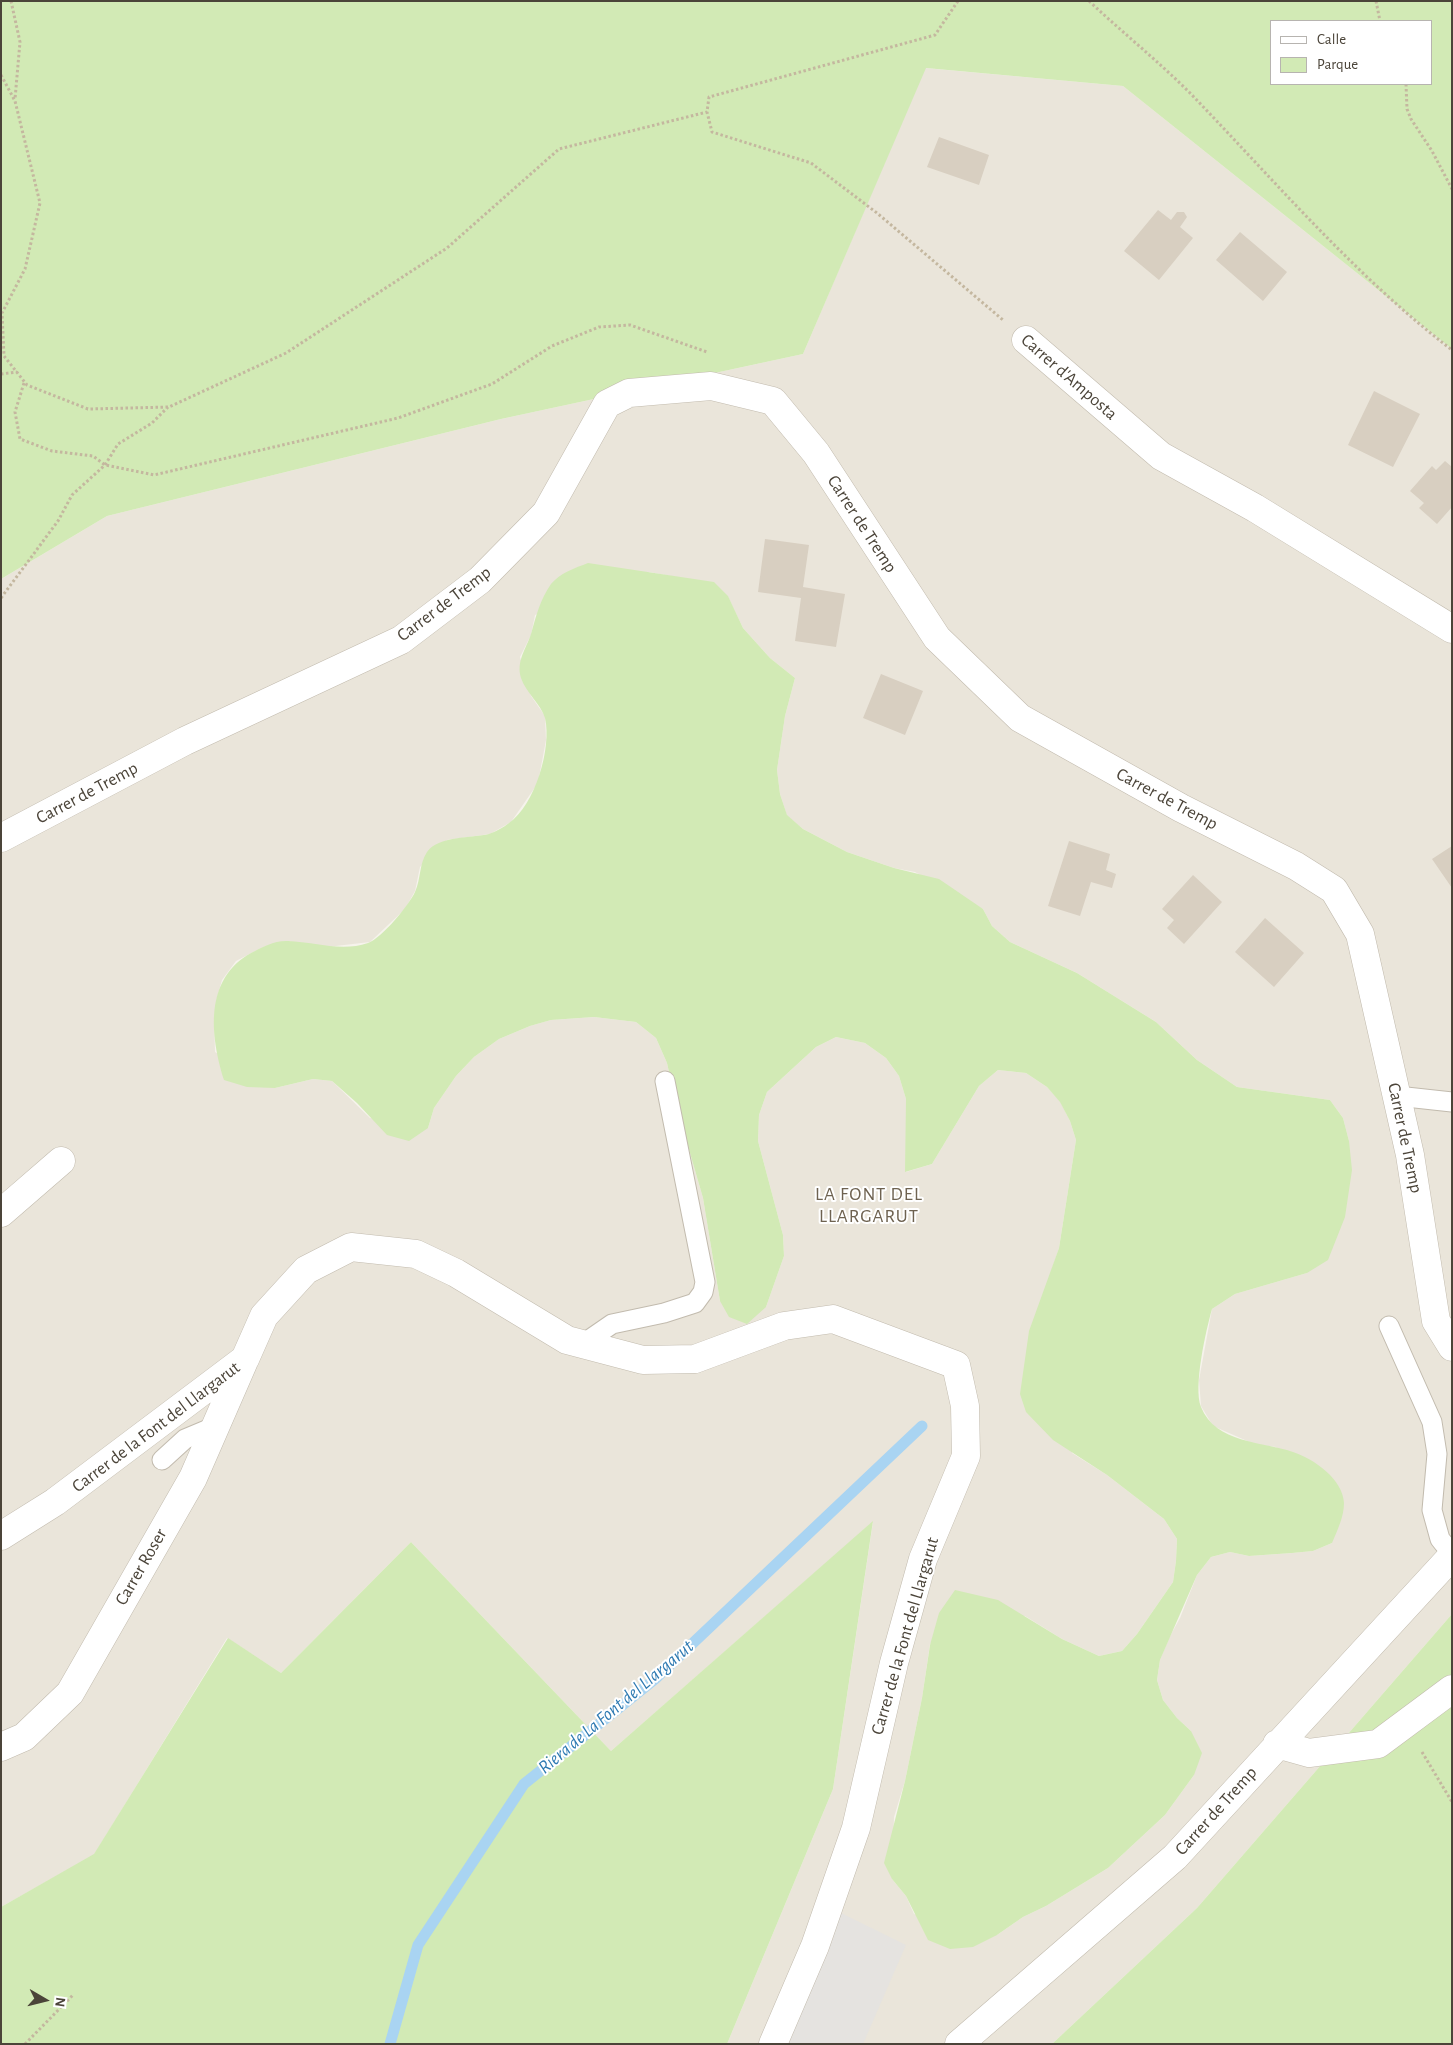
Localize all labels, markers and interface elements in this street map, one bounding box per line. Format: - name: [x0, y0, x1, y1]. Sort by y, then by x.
- legend: [1270, 20, 1433, 85]
- text: Calle: [1317, 32, 1346, 47]
- text: Parque: [1317, 57, 1358, 72]
- street label: Carrer d'Amposta: [1016, 329, 1122, 425]
- street label: Carrer de Tremp: [822, 471, 902, 577]
- street label: Carrer de Tremp: [393, 562, 495, 646]
- street label: Carrer de Tremp: [32, 757, 142, 829]
- street label: Carrer de Tremp: [1112, 763, 1222, 835]
- street label: Carrer de Tremp: [1383, 1081, 1427, 1195]
- district label: LA FONT DEL LLARGARUT: [814, 1183, 924, 1227]
- street label: Carrer de la Font del Llargarut: [68, 1357, 244, 1497]
- street label: Carrer Roser: [110, 1525, 172, 1609]
- street label: Carrer de la Font del Llargarut: [866, 1535, 944, 1737]
- water label: Riera de La Font del Llargarut: [533, 1635, 699, 1779]
- street label: Carrer de Tremp: [1170, 1762, 1262, 1860]
- north arrow: [20, 1975, 70, 2025]
- text: N: [52, 1996, 67, 2008]

